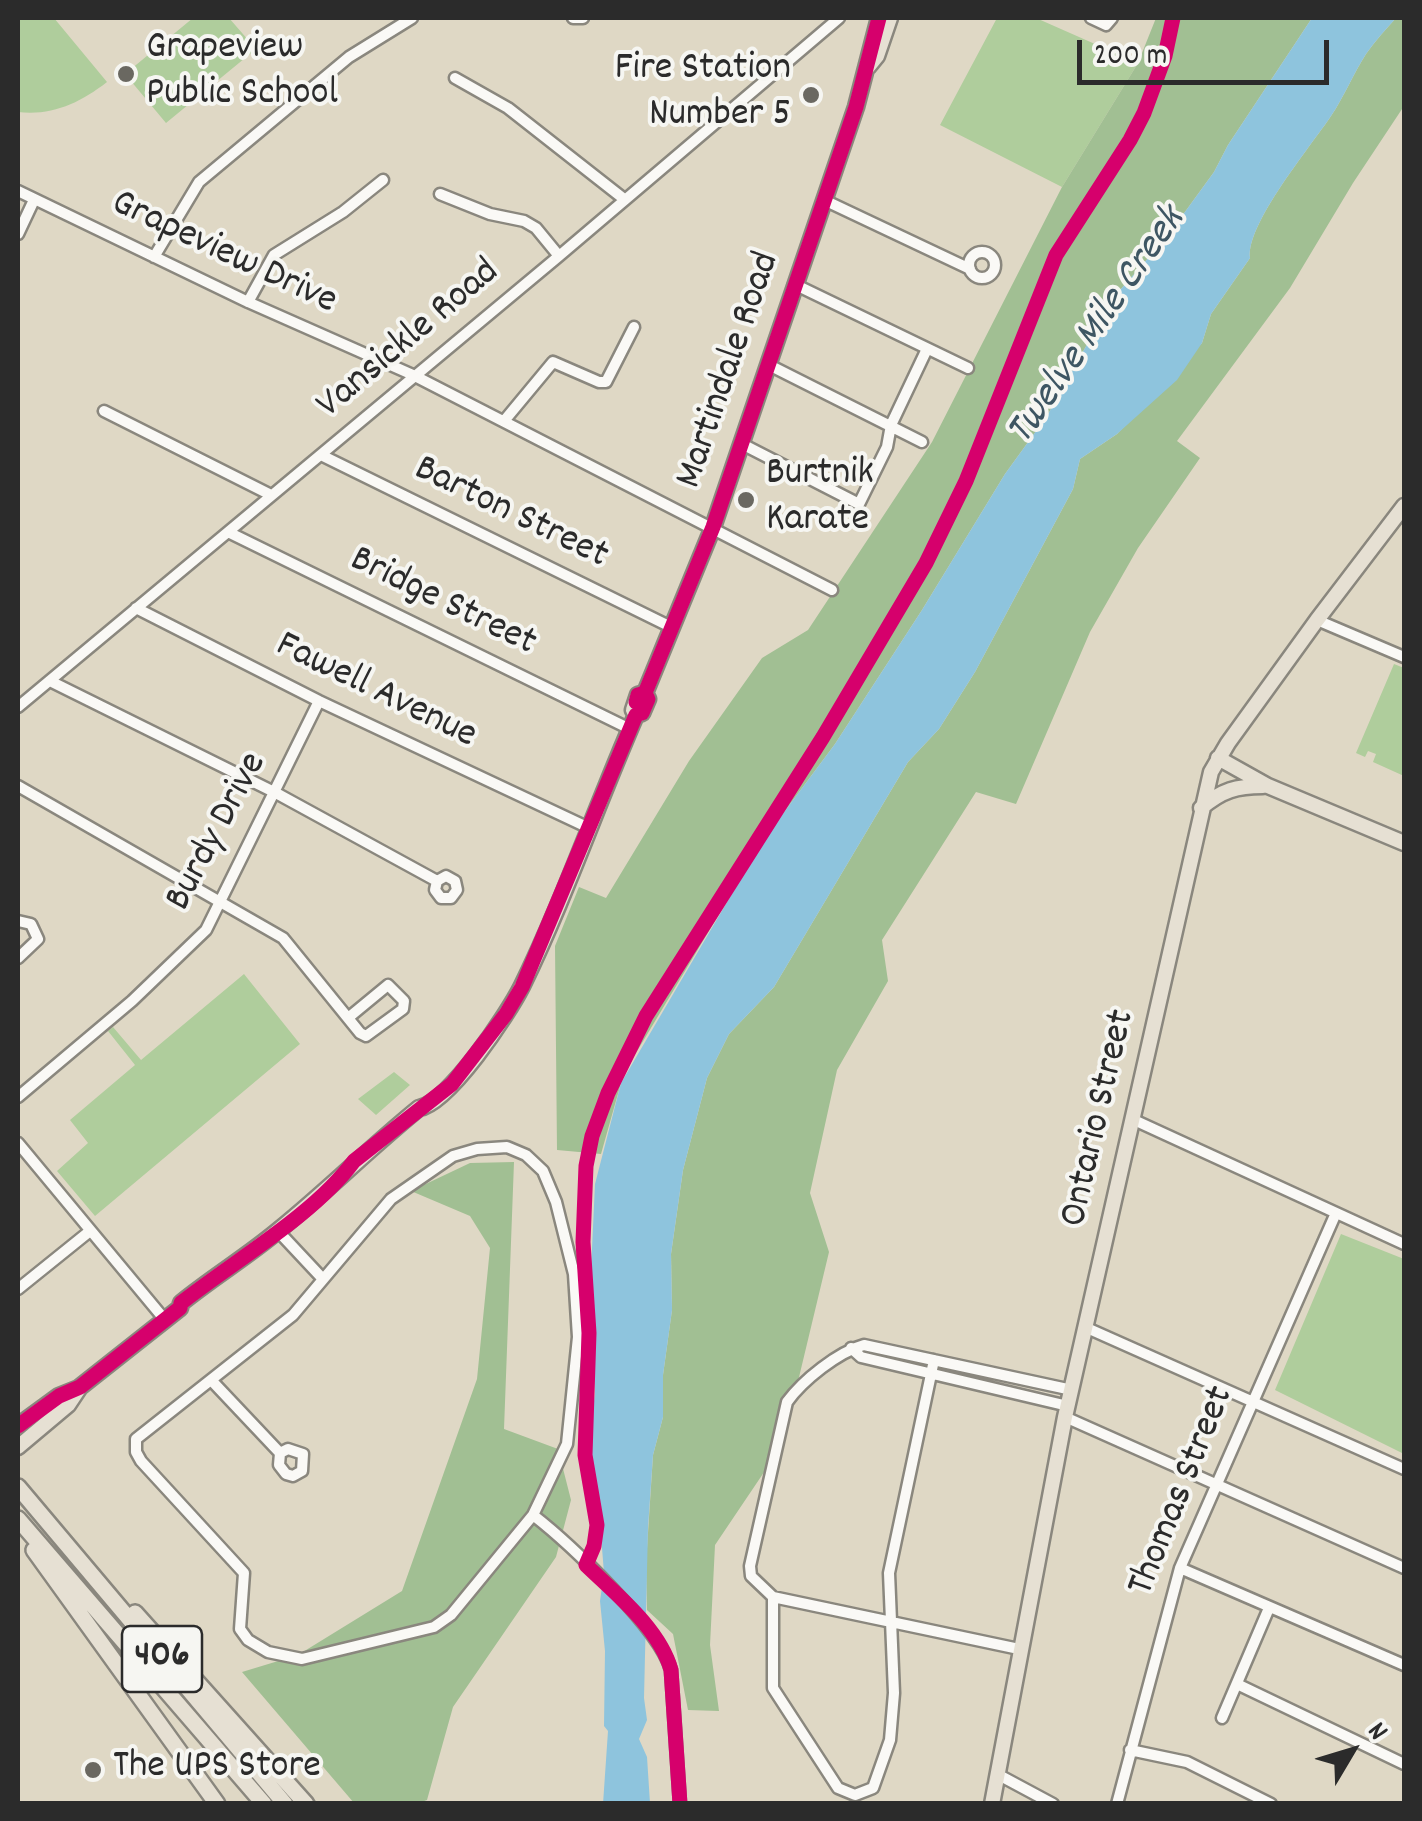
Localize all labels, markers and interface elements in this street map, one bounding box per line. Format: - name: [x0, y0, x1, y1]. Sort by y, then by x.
- scale bar: [1082, 20, 1334, 82]
- place label: Grapeview Public School: [146, 27, 338, 121]
- text: 200 m: [1094, 36, 1167, 79]
- place label: Fire Station Number 5: [615, 48, 791, 142]
- marker: Grapeview Public School: [115, 63, 137, 85]
- marker: Fire Station Number 5: [800, 84, 822, 106]
- street label: Grapeview Drive: [103, 182, 343, 328]
- water label: Twelve Mile Creek: [998, 199, 1200, 457]
- street label: Martindale Road: [668, 247, 794, 495]
- street label: Vansickle Road: [309, 251, 511, 431]
- street label: Barton Street: [405, 447, 615, 583]
- place label: Burtnik Karate: [766, 453, 874, 547]
- marker: Burtnik Karate: [735, 489, 757, 511]
- street label: Bridge Street: [341, 538, 543, 670]
- street label: Fawell Avenue: [267, 624, 483, 762]
- street label: Burdy Drive: [157, 746, 281, 920]
- street label: Ontario Street: [1053, 1006, 1149, 1232]
- street label: Thomas Street: [1120, 1380, 1248, 1604]
- road number: 406: [122, 1626, 202, 1692]
- north arrow: [1302, 1701, 1402, 1801]
- text: N: [1356, 1715, 1396, 1750]
- place label: The UPS Store: [113, 1746, 321, 1794]
- marker: The UPS Store: [82, 1759, 104, 1781]

